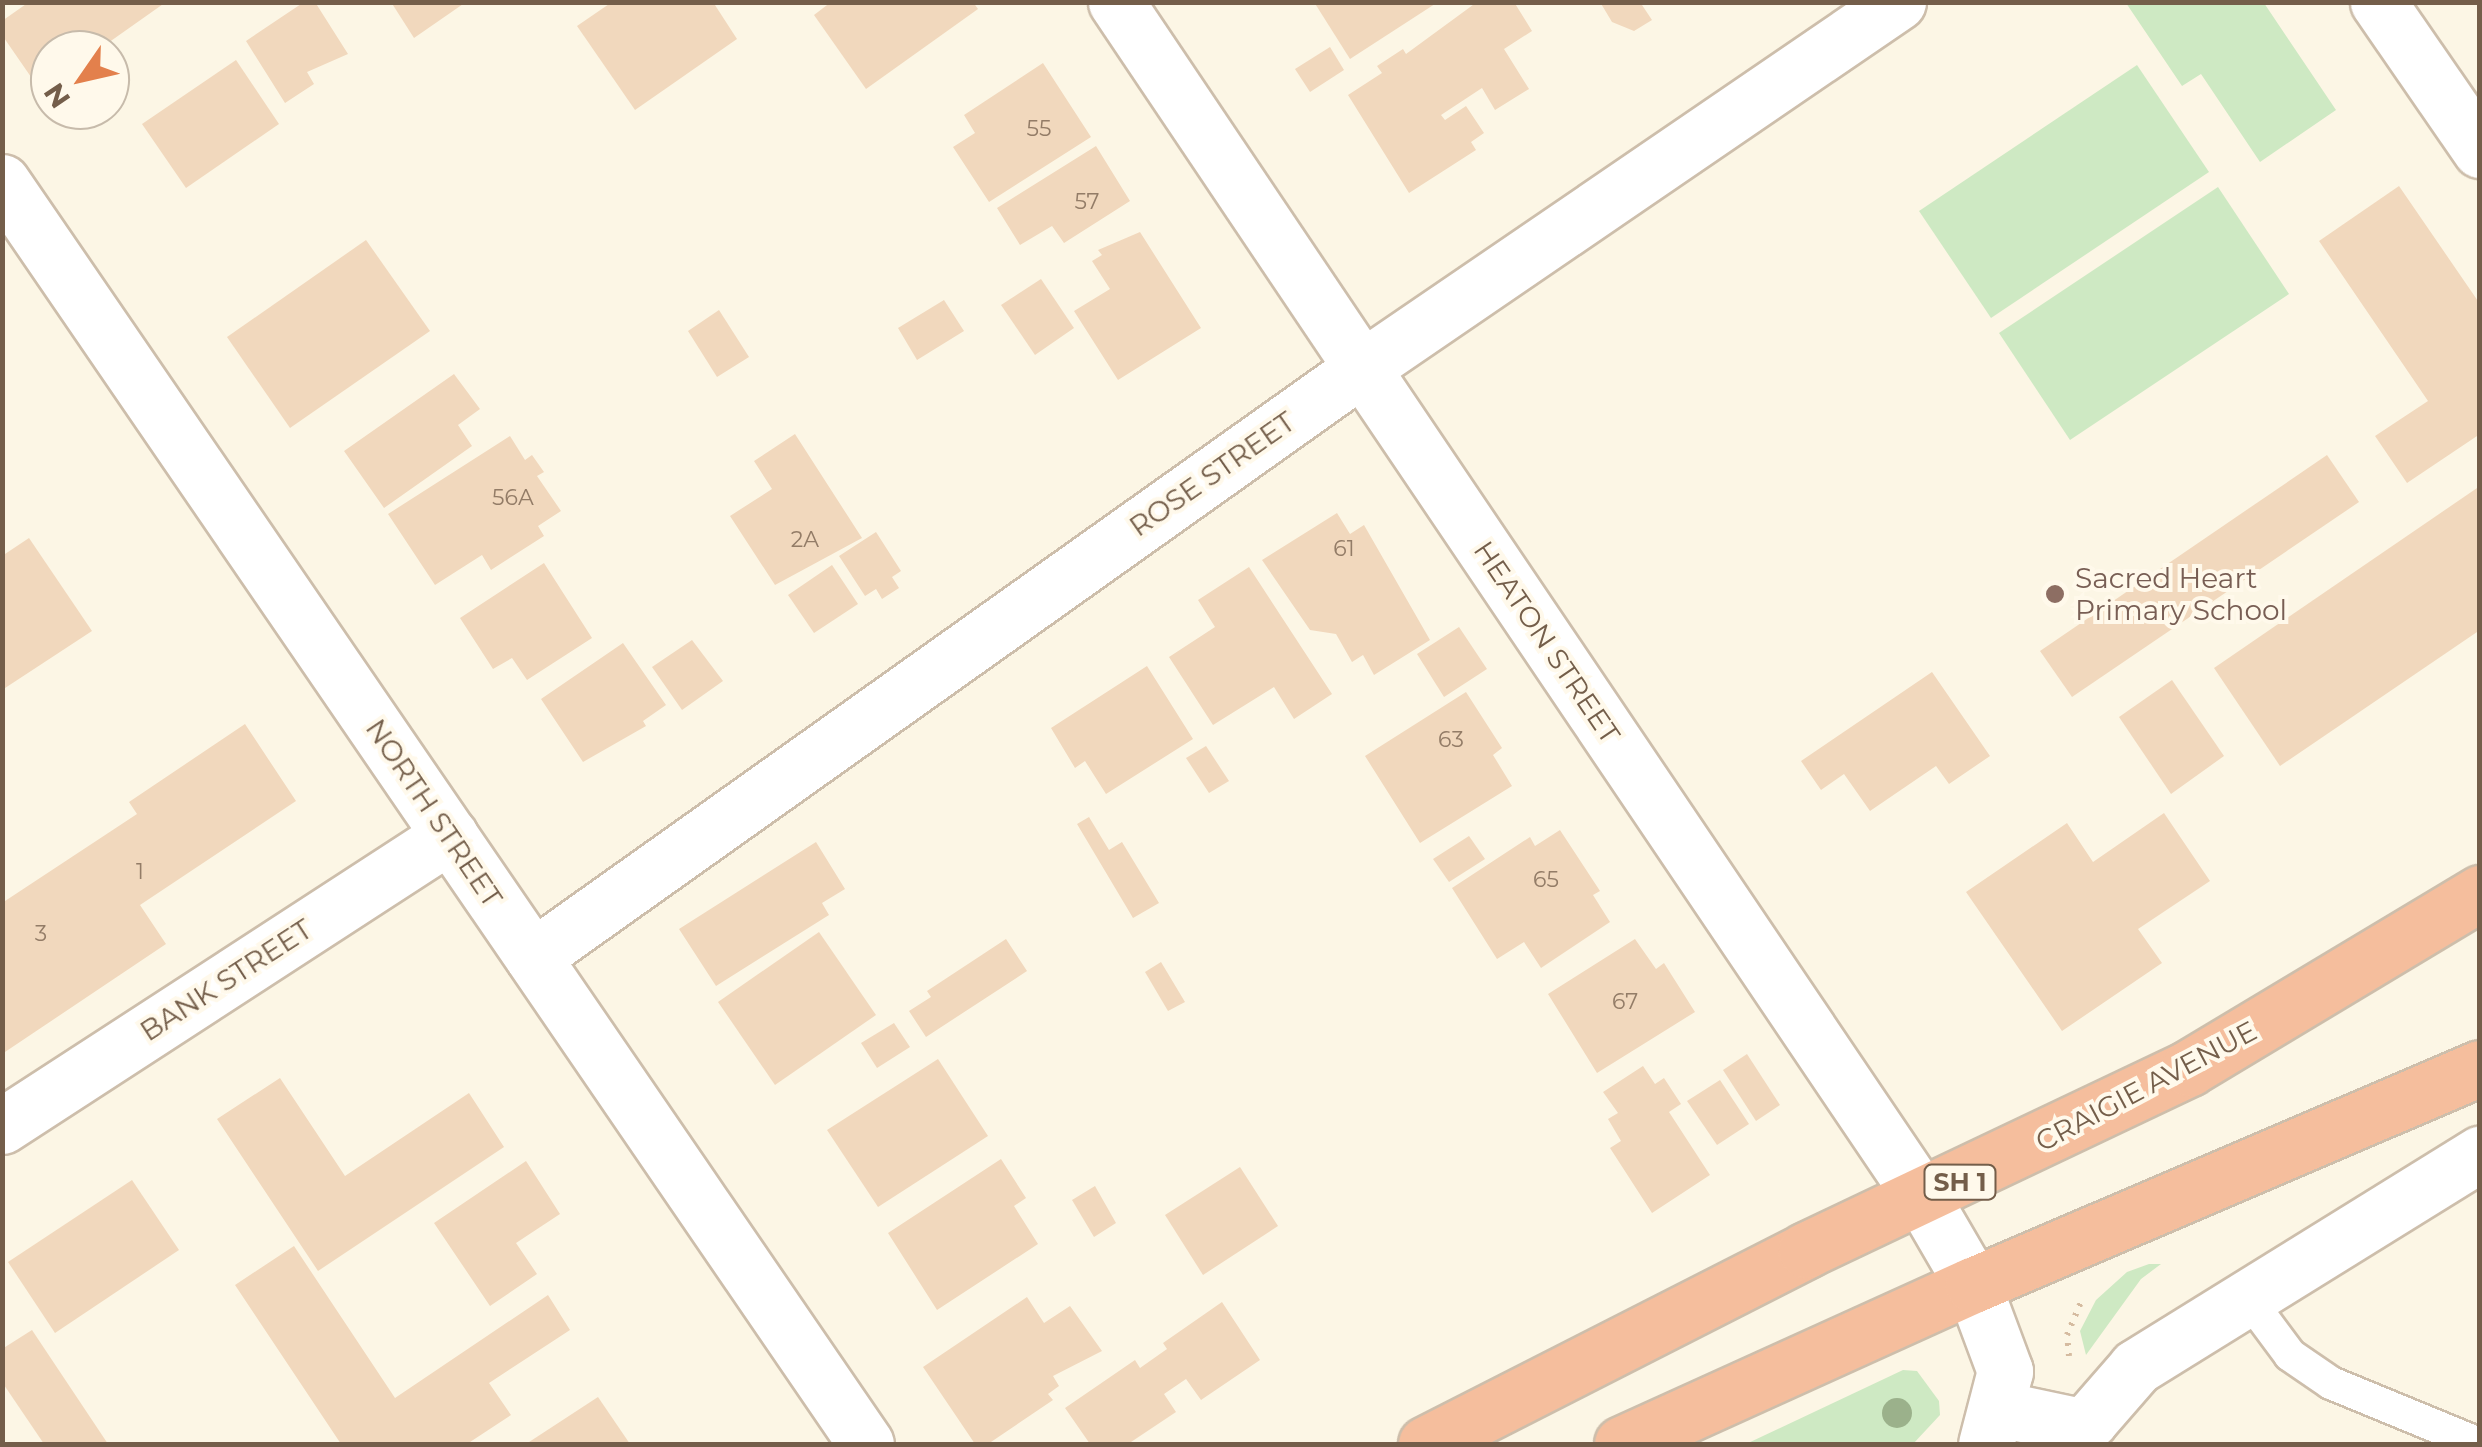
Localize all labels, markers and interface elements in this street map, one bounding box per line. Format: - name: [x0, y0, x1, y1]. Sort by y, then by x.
- north arrow: [30, 30, 130, 130]
- text: N: [36, 77, 77, 115]
- house number: 55: [1027, 116, 1051, 142]
- house number: 57: [1074, 189, 1100, 215]
- street label: ROSE STREET: [1123, 405, 1301, 543]
- house number: 56A: [492, 485, 534, 511]
- house number: 2A: [791, 527, 819, 553]
- street label: HEATON STREET: [1467, 534, 1627, 750]
- house number: 61: [1333, 536, 1355, 562]
- place label: Sacred Heart Primary School: [2075, 561, 2287, 627]
- marker: Sacred Heart Primary School: [2044, 583, 2066, 605]
- street label: NORTH STREET: [359, 713, 509, 913]
- house number: 63: [1438, 727, 1464, 753]
- house number: 1: [136, 859, 144, 885]
- house number: 65: [1533, 867, 1559, 893]
- street label: BANK STREET: [134, 912, 318, 1048]
- house number: 3: [35, 921, 47, 947]
- house number: 67: [1612, 989, 1638, 1015]
- street label: CRAIGIE AVENUE: [2030, 1014, 2262, 1158]
- road number: SH 1: [1922, 1162, 1998, 1202]

